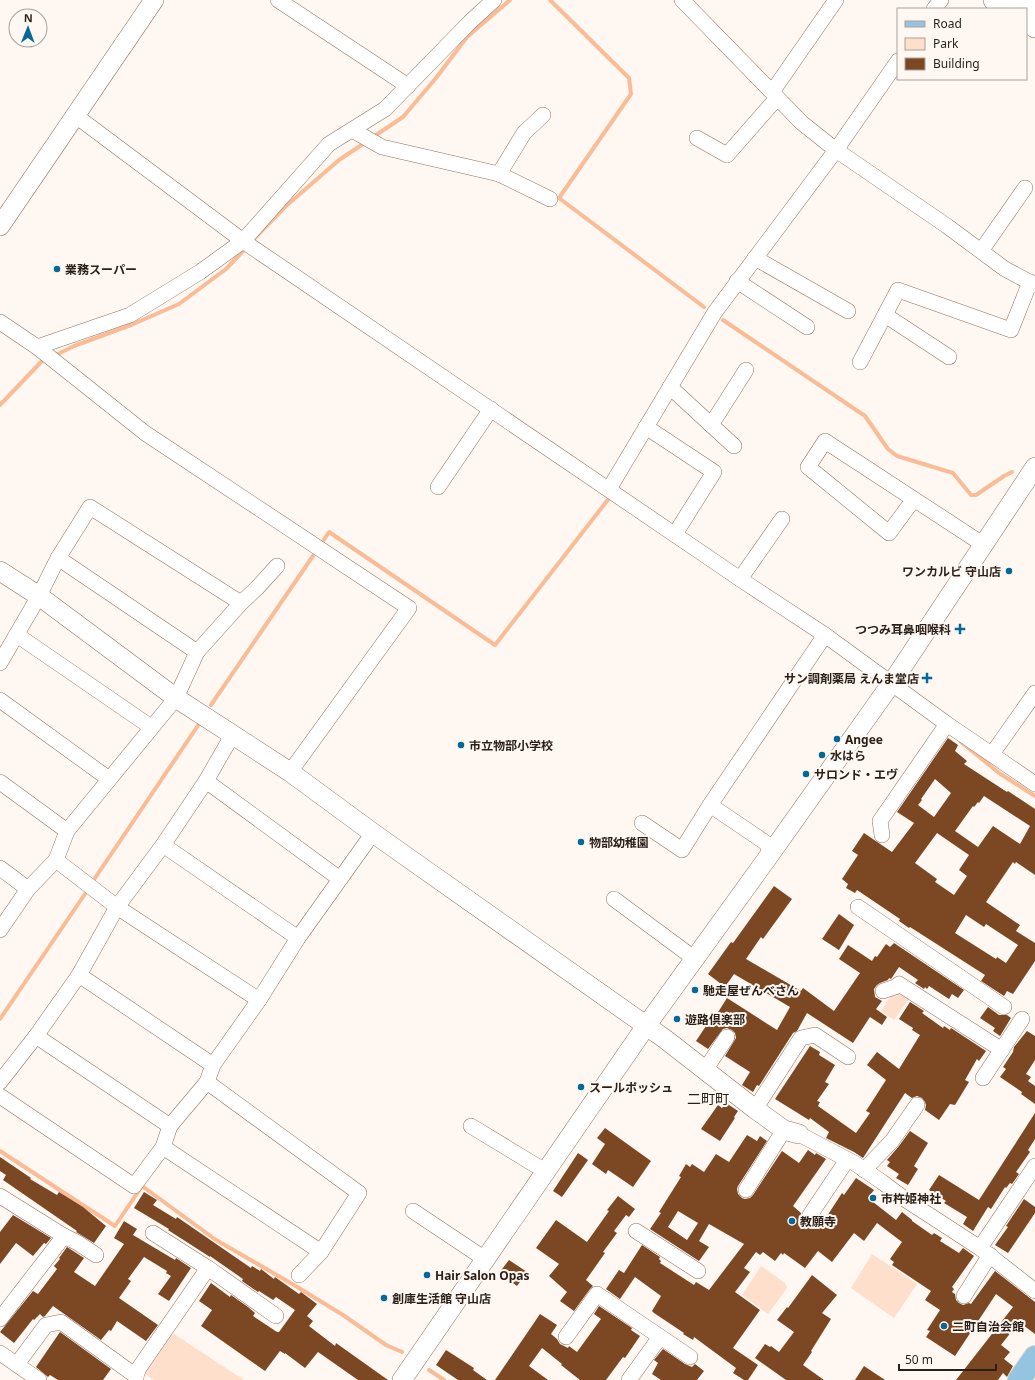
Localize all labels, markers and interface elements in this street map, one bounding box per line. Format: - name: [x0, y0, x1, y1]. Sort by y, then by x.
- north arrow: [8, 8, 48, 48]
- legend: [897, 8, 1027, 80]
- text: N: [24, 10, 33, 25]
- text: Road: [933, 15, 962, 32]
- text: Park: [933, 35, 959, 52]
- text: Building: [933, 55, 980, 72]
- place label: 業務スーパー: [65, 261, 137, 278]
- marker: 業務スーパー: [52, 264, 62, 274]
- place label: ワンカルビ 守山店: [902, 563, 1001, 580]
- marker: ワンカルビ 守山店: [1004, 566, 1014, 576]
- place label: つつみ耳鼻咽喉科: [855, 621, 951, 638]
- marker: つつみ耳鼻咽喉科: [954, 623, 966, 635]
- place label: サン調剤薬局 えんま堂店: [784, 670, 919, 687]
- marker: サン調剤薬局 えんま堂店: [922, 673, 932, 683]
- place label: Angee: [845, 731, 883, 748]
- marker: Angee: [832, 734, 842, 744]
- place label: 市立物部小学校: [469, 737, 553, 754]
- marker: 市立物部小学校: [456, 740, 466, 750]
- place label: 水はら: [830, 747, 866, 764]
- marker: 水はら: [817, 750, 827, 760]
- place label: サロンド・エヴ: [814, 766, 898, 783]
- marker: サロンド・エヴ: [801, 769, 811, 779]
- place label: 物部幼稚園: [589, 834, 649, 851]
- marker: 物部幼稚園: [576, 837, 586, 847]
- place label: 馳走屋ぜんべさん: [703, 982, 799, 999]
- marker: 馳走屋ぜんべさん: [690, 985, 700, 995]
- place label: 遊路倶楽部: [685, 1011, 745, 1028]
- marker: 遊路倶楽部: [672, 1014, 682, 1024]
- place label: スールポッシュ: [589, 1079, 673, 1096]
- marker: スールポッシュ: [576, 1082, 586, 1092]
- district label: 二町町: [687, 1089, 729, 1108]
- place label: 市杵姫神社: [881, 1190, 941, 1207]
- marker: 市杵姫神社: [868, 1193, 878, 1203]
- place label: 教願寺: [800, 1213, 836, 1230]
- marker: 教願寺: [787, 1216, 797, 1226]
- place label: Hair Salon Opas: [435, 1267, 530, 1284]
- marker: Hair Salon Opas: [422, 1270, 432, 1280]
- place label: 創庫生活館 守山店: [392, 1290, 491, 1307]
- marker: 創庫生活館 守山店: [379, 1293, 389, 1303]
- place label: 二町自治会館: [952, 1318, 1024, 1335]
- marker: 二町自治会館: [939, 1321, 949, 1331]
- scale bar: [899, 1346, 996, 1372]
- text: 50 m: [905, 1351, 933, 1368]

